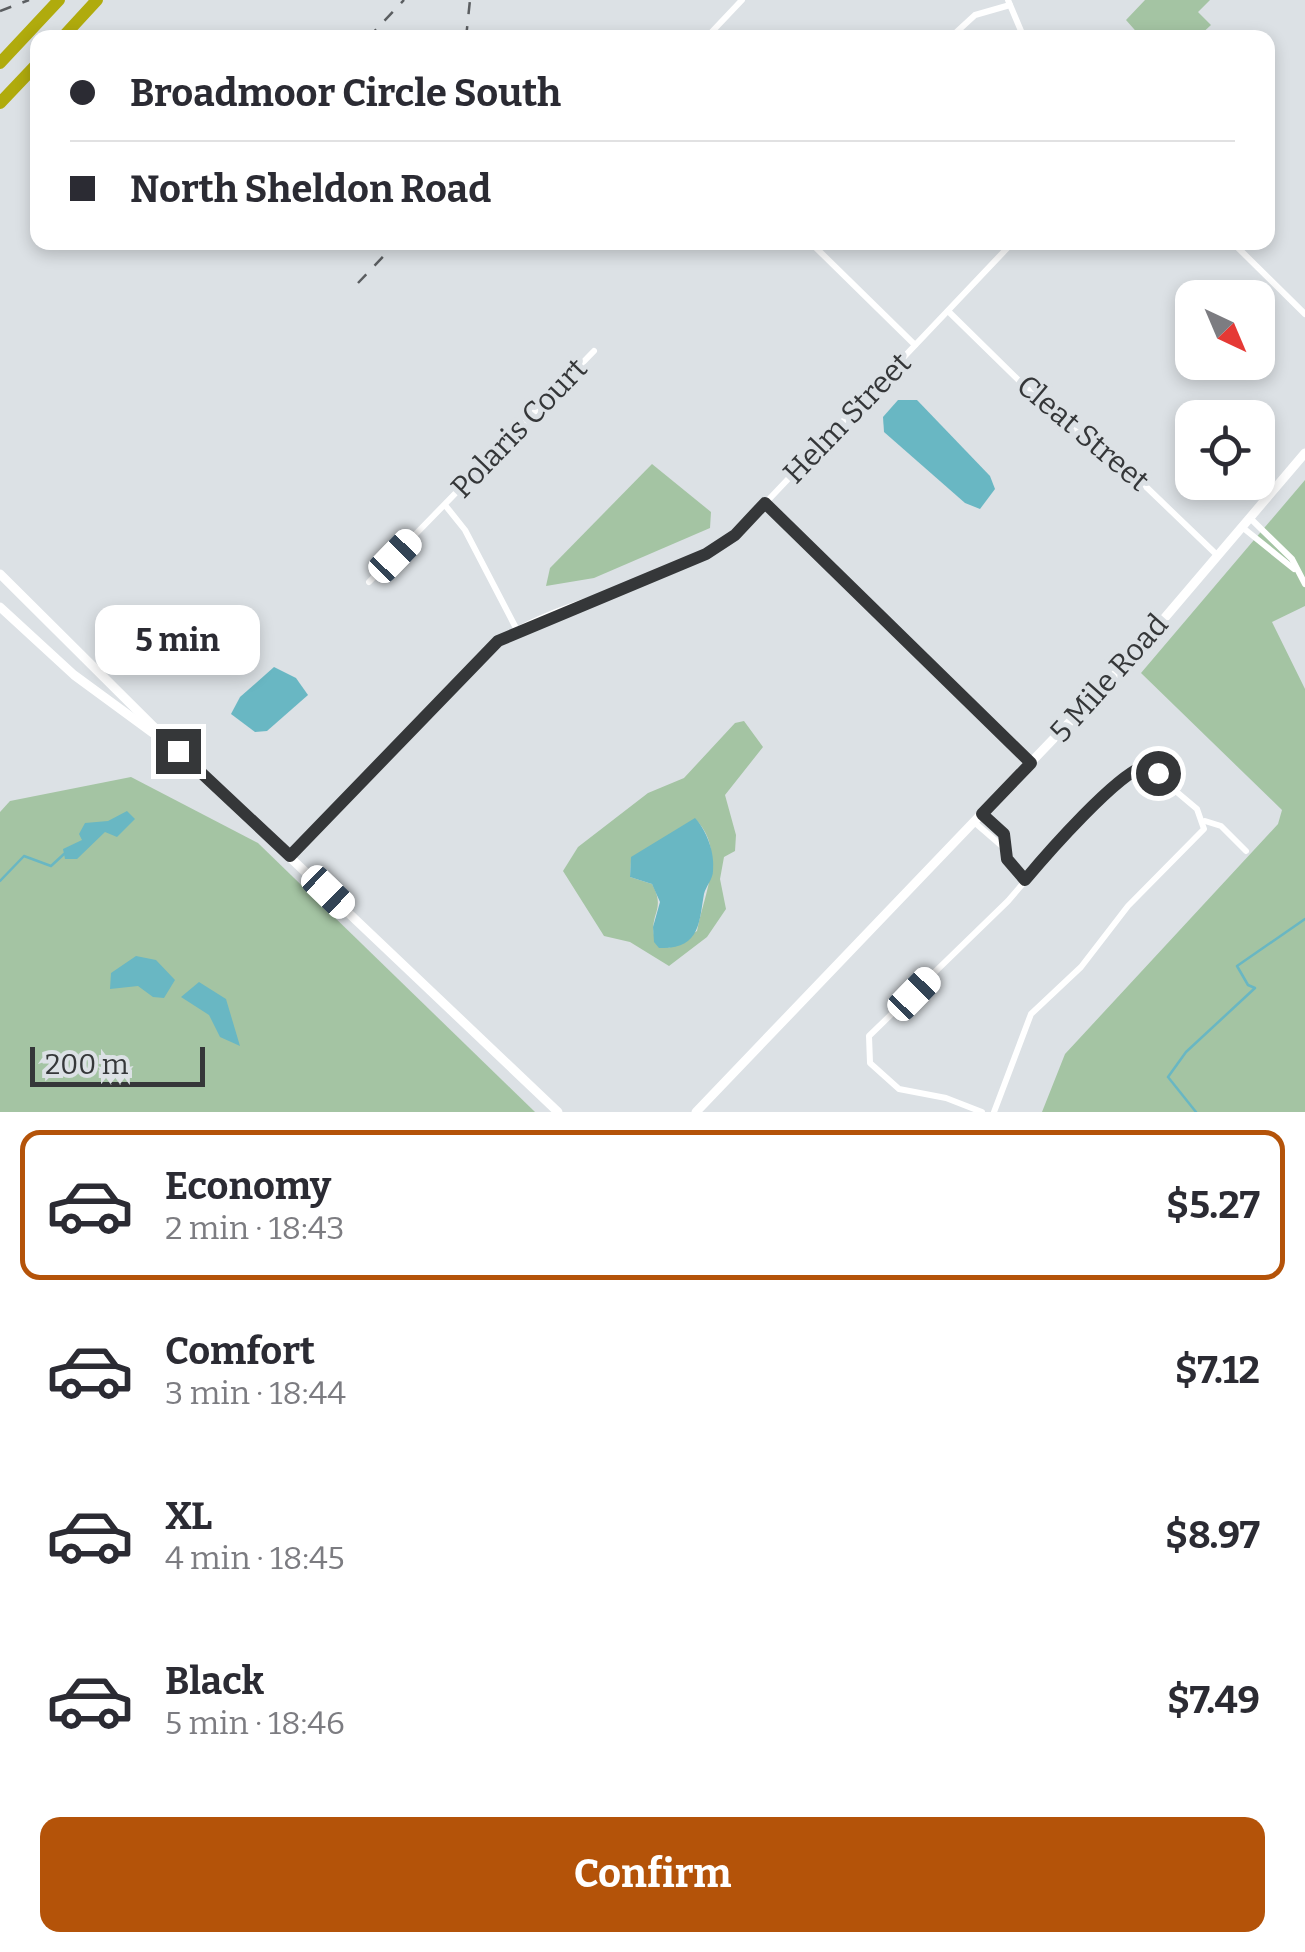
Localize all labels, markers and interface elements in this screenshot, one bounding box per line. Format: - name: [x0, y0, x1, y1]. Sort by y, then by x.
- text: Broadmoor Circle South: [130, 70, 561, 116]
- text: North Sheldon Road: [130, 166, 491, 212]
- north arrow: [1175, 280, 1275, 380]
- map controls: [1175, 280, 1275, 500]
- street label: Helm Street: [776, 345, 918, 491]
- street label: Polaris Court: [444, 351, 595, 505]
- street label: Cleat Street: [1010, 367, 1157, 499]
- button: locate: [1175, 400, 1275, 500]
- car: [363, 524, 427, 588]
- callout: 5 min: [96, 606, 260, 676]
- street label: 5 Mile Road: [1042, 607, 1176, 749]
- text: 5 min: [135, 621, 220, 659]
- route end: [156, 729, 201, 774]
- route start: [1136, 751, 1181, 796]
- car: [296, 860, 360, 924]
- car: [882, 962, 946, 1026]
- scale bar: [30, 1042, 205, 1086]
- text: 200 m: [45, 1048, 128, 1081]
- icon: car: [45, 1160, 135, 1250]
- text: Economy: [165, 1163, 331, 1209]
- text: $5.27: [1166, 1182, 1260, 1228]
- text: 2 min · 18:43: [165, 1209, 345, 1247]
- icon: car: [45, 1325, 135, 1415]
- text: Comfort: [165, 1328, 315, 1374]
- text: $7.12: [1175, 1347, 1260, 1393]
- text: 3 min · 18:44: [165, 1374, 346, 1412]
- icon: car: [45, 1490, 135, 1580]
- text: XL: [165, 1493, 212, 1539]
- text: $8.97: [1165, 1512, 1260, 1558]
- text: 4 min · 18:45: [165, 1539, 345, 1577]
- icon: car: [45, 1655, 135, 1745]
- text: Black: [165, 1658, 264, 1704]
- text: $7.49: [1167, 1677, 1260, 1723]
- text: 5 min · 18:46: [165, 1704, 345, 1742]
- button: Confirm: [40, 1817, 1265, 1932]

